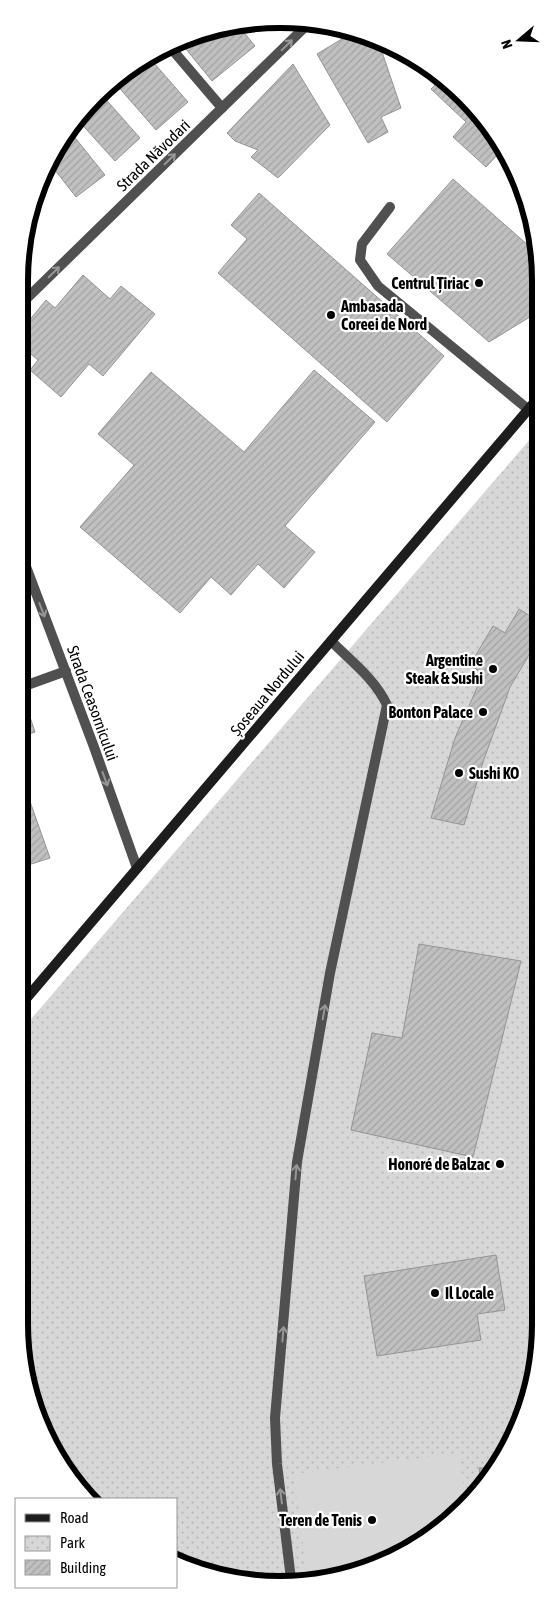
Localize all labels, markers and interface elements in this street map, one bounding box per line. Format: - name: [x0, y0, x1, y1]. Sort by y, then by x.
- north arrow: [494, 15, 544, 65]
- text: N: [498, 38, 516, 51]
- one-way arrow: [280, 39, 293, 51]
- street label: Strada Năvodari: [113, 116, 193, 194]
- one-way arrow: [164, 152, 176, 165]
- one-way arrow: [48, 266, 60, 278]
- place label: Centrul Țiriac: [391, 274, 469, 293]
- marker: Centrul Țiriac: [473, 277, 485, 289]
- place label: Ambasada Coreei de Nord: [340, 297, 427, 333]
- marker: Ambasada Coreei de Nord: [325, 309, 337, 321]
- one-way arrow: [38, 602, 48, 617]
- street label: Strada Ceasornicului: [64, 643, 122, 763]
- street label: Șoseaua Nordului: [226, 647, 308, 739]
- place label: Argentine Steak & Sushi: [406, 651, 483, 687]
- marker: Argentine Steak & Sushi: [487, 663, 499, 675]
- place label: Bonton Palace: [388, 703, 473, 721]
- marker: Bonton Palace: [477, 706, 489, 718]
- place label: Sushi KO: [469, 764, 519, 782]
- marker: Sushi KO: [453, 767, 465, 779]
- one-way arrow: [101, 771, 110, 786]
- one-way arrow: [319, 1004, 329, 1020]
- place label: Honoré de Balzac: [388, 1155, 490, 1173]
- marker: Honoré de Balzac: [494, 1158, 506, 1170]
- one-way arrow: [292, 1164, 301, 1180]
- place label: Il Locale: [445, 1284, 494, 1302]
- marker: Il Locale: [429, 1287, 441, 1299]
- one-way arrow: [278, 1326, 287, 1342]
- one-way arrow: [276, 1488, 286, 1504]
- legend: [15, 1498, 178, 1588]
- text: Road: [60, 1509, 89, 1526]
- place label: Teren de Tenis: [279, 1511, 362, 1529]
- marker: Teren de Tenis: [366, 1514, 378, 1526]
- text: Park: [60, 1534, 85, 1551]
- text: Building: [60, 1559, 106, 1576]

